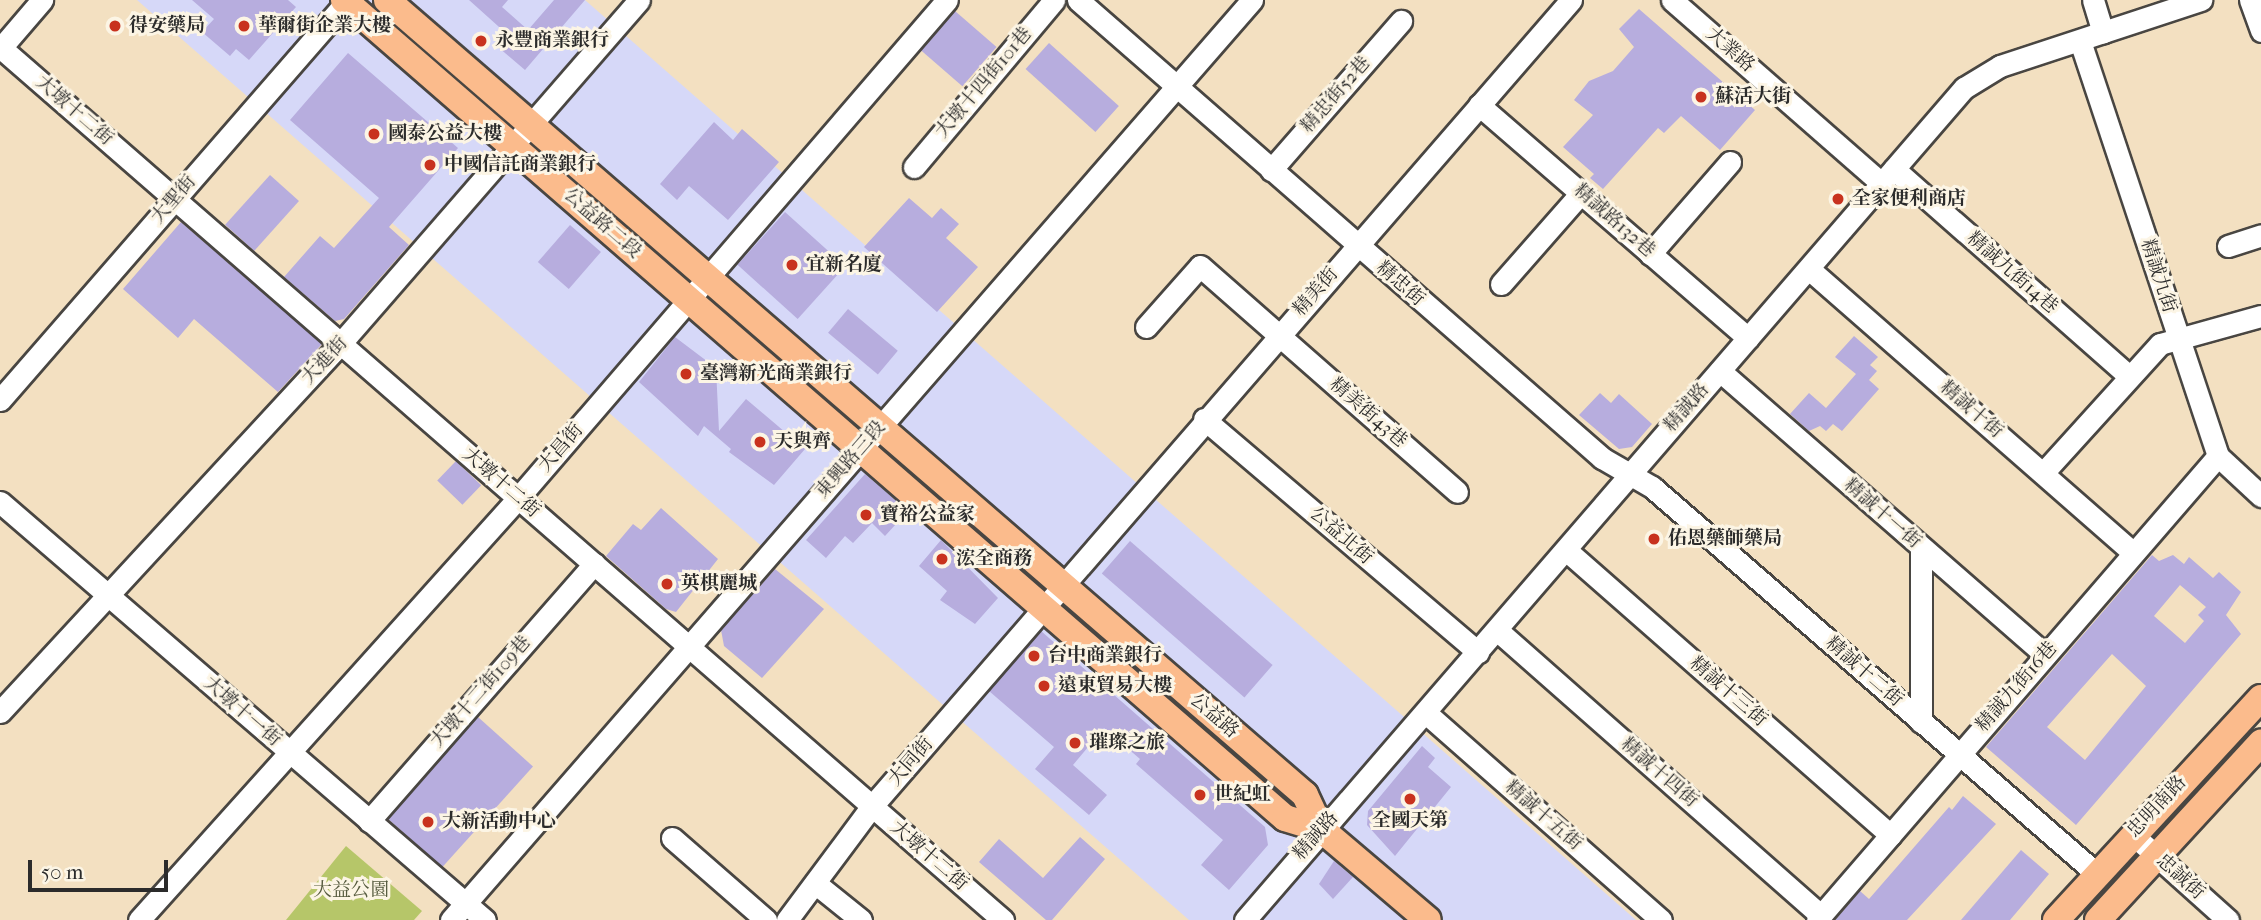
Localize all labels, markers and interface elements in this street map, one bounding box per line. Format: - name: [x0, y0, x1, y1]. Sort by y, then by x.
- place label: 得安藥局: [129, 15, 205, 37]
- place label: 華爾街企業大樓: [258, 15, 391, 37]
- marker: 得安藥局: [107, 18, 123, 34]
- marker: 華爾街企業大樓: [236, 18, 252, 34]
- street label: 大墩十四街101巷: [931, 23, 1037, 143]
- street label: 大業路: [1701, 23, 1759, 77]
- place label: 永豐商業銀行: [495, 30, 609, 52]
- marker: 永豐商業銀行: [473, 33, 489, 49]
- street label: 精忠街52巷: [1297, 52, 1375, 138]
- street label: 大墩十二街: [31, 71, 117, 151]
- place label: 蘇活大街: [1715, 86, 1791, 108]
- marker: 蘇活大街: [1693, 89, 1709, 105]
- place label: 國泰公益大樓: [388, 123, 502, 145]
- marker: 國泰公益大樓: [366, 126, 382, 142]
- place label: 中國信託商業銀行: [444, 154, 596, 176]
- marker: 中國信託商業銀行: [422, 157, 438, 173]
- street label: 大聖街: [147, 171, 201, 229]
- street label: 精誠路132巷: [1569, 179, 1659, 263]
- street label: 公益路二段: [559, 184, 645, 264]
- place label: 全家便利商店: [1852, 188, 1966, 210]
- marker: 全家便利商店: [1830, 191, 1846, 207]
- street label: 精誠九街14巷: [1962, 227, 2062, 319]
- street label: 精誠九街: [2135, 236, 2181, 316]
- place label: 宜新名廈: [806, 254, 882, 276]
- marker: 宜新名廈: [784, 257, 800, 273]
- street label: 精忠街: [1371, 257, 1429, 311]
- street label: 精美街: [1289, 263, 1343, 321]
- street label: 大進街: [297, 332, 353, 390]
- place label: 臺灣新光商業銀行: [700, 363, 852, 385]
- marker: 臺灣新光商業銀行: [678, 366, 694, 382]
- street label: 精美街43巷: [1325, 373, 1411, 453]
- street label: 精誠十街: [1935, 376, 2007, 444]
- street label: 精誠路: [1660, 379, 1714, 437]
- street label: 東興路三段: [811, 417, 891, 503]
- street label: 大昌街: [534, 419, 588, 477]
- place label: 天與齊: [774, 431, 831, 453]
- marker: 天與齊: [752, 434, 768, 450]
- street label: 大墩十二街: [458, 443, 544, 523]
- street label: 精誠十一街: [1839, 474, 1925, 554]
- street label: 公益北街: [1305, 502, 1377, 570]
- place label: 寶裕公益家: [880, 504, 975, 526]
- marker: 寶裕公益家: [858, 507, 874, 523]
- place label: 佑恩藥師藥局: [1668, 528, 1782, 550]
- marker: 佑恩藥師藥局: [1646, 531, 1662, 547]
- place label: 浤全商務: [956, 548, 1032, 570]
- marker: 浤全商務: [934, 551, 950, 567]
- place label: 英棋麗城: [681, 573, 757, 595]
- marker: 英棋麗城: [659, 576, 675, 592]
- street label: 大墩十二街109巷: [426, 631, 536, 753]
- street label: 精誠十二街: [1821, 632, 1907, 712]
- street label: 精誠九街16巷: [1972, 637, 2062, 737]
- place label: 台中商業銀行: [1048, 645, 1162, 667]
- marker: 台中商業銀行: [1026, 648, 1042, 664]
- street label: 精誠十三街: [1685, 652, 1771, 732]
- street label: 大墩十一街: [199, 672, 285, 752]
- place label: 遠東貿易大樓: [1058, 675, 1172, 697]
- marker: 遠東貿易大樓: [1036, 678, 1052, 694]
- street label: 公益路: [1185, 689, 1243, 743]
- place label: 璀璨之旅: [1089, 732, 1165, 754]
- street label: 大同街: [884, 733, 938, 791]
- street label: 精誠十四街: [1616, 733, 1702, 813]
- marker: 璀璨之旅: [1067, 735, 1083, 751]
- street label: 忠明南路: [2123, 771, 2191, 843]
- street label: 精誠十五街: [1500, 776, 1586, 856]
- place label: 世紀虹: [1214, 784, 1271, 806]
- marker: 世紀虹: [1192, 787, 1208, 803]
- marker: 全國天第: [1402, 791, 1418, 807]
- street label: 精誠路: [1289, 807, 1343, 865]
- place label: 全國天第: [1372, 810, 1448, 832]
- place label: 大新活動中心: [442, 811, 556, 833]
- marker: 大新活動中心: [420, 814, 436, 830]
- street label: 大墩十二街: [886, 816, 972, 896]
- scale bar: [32, 846, 172, 890]
- street label: 忠誠街: [2151, 849, 2209, 905]
- text: 50 m: [41, 860, 84, 884]
- park label: 大益公園: [313, 880, 389, 902]

